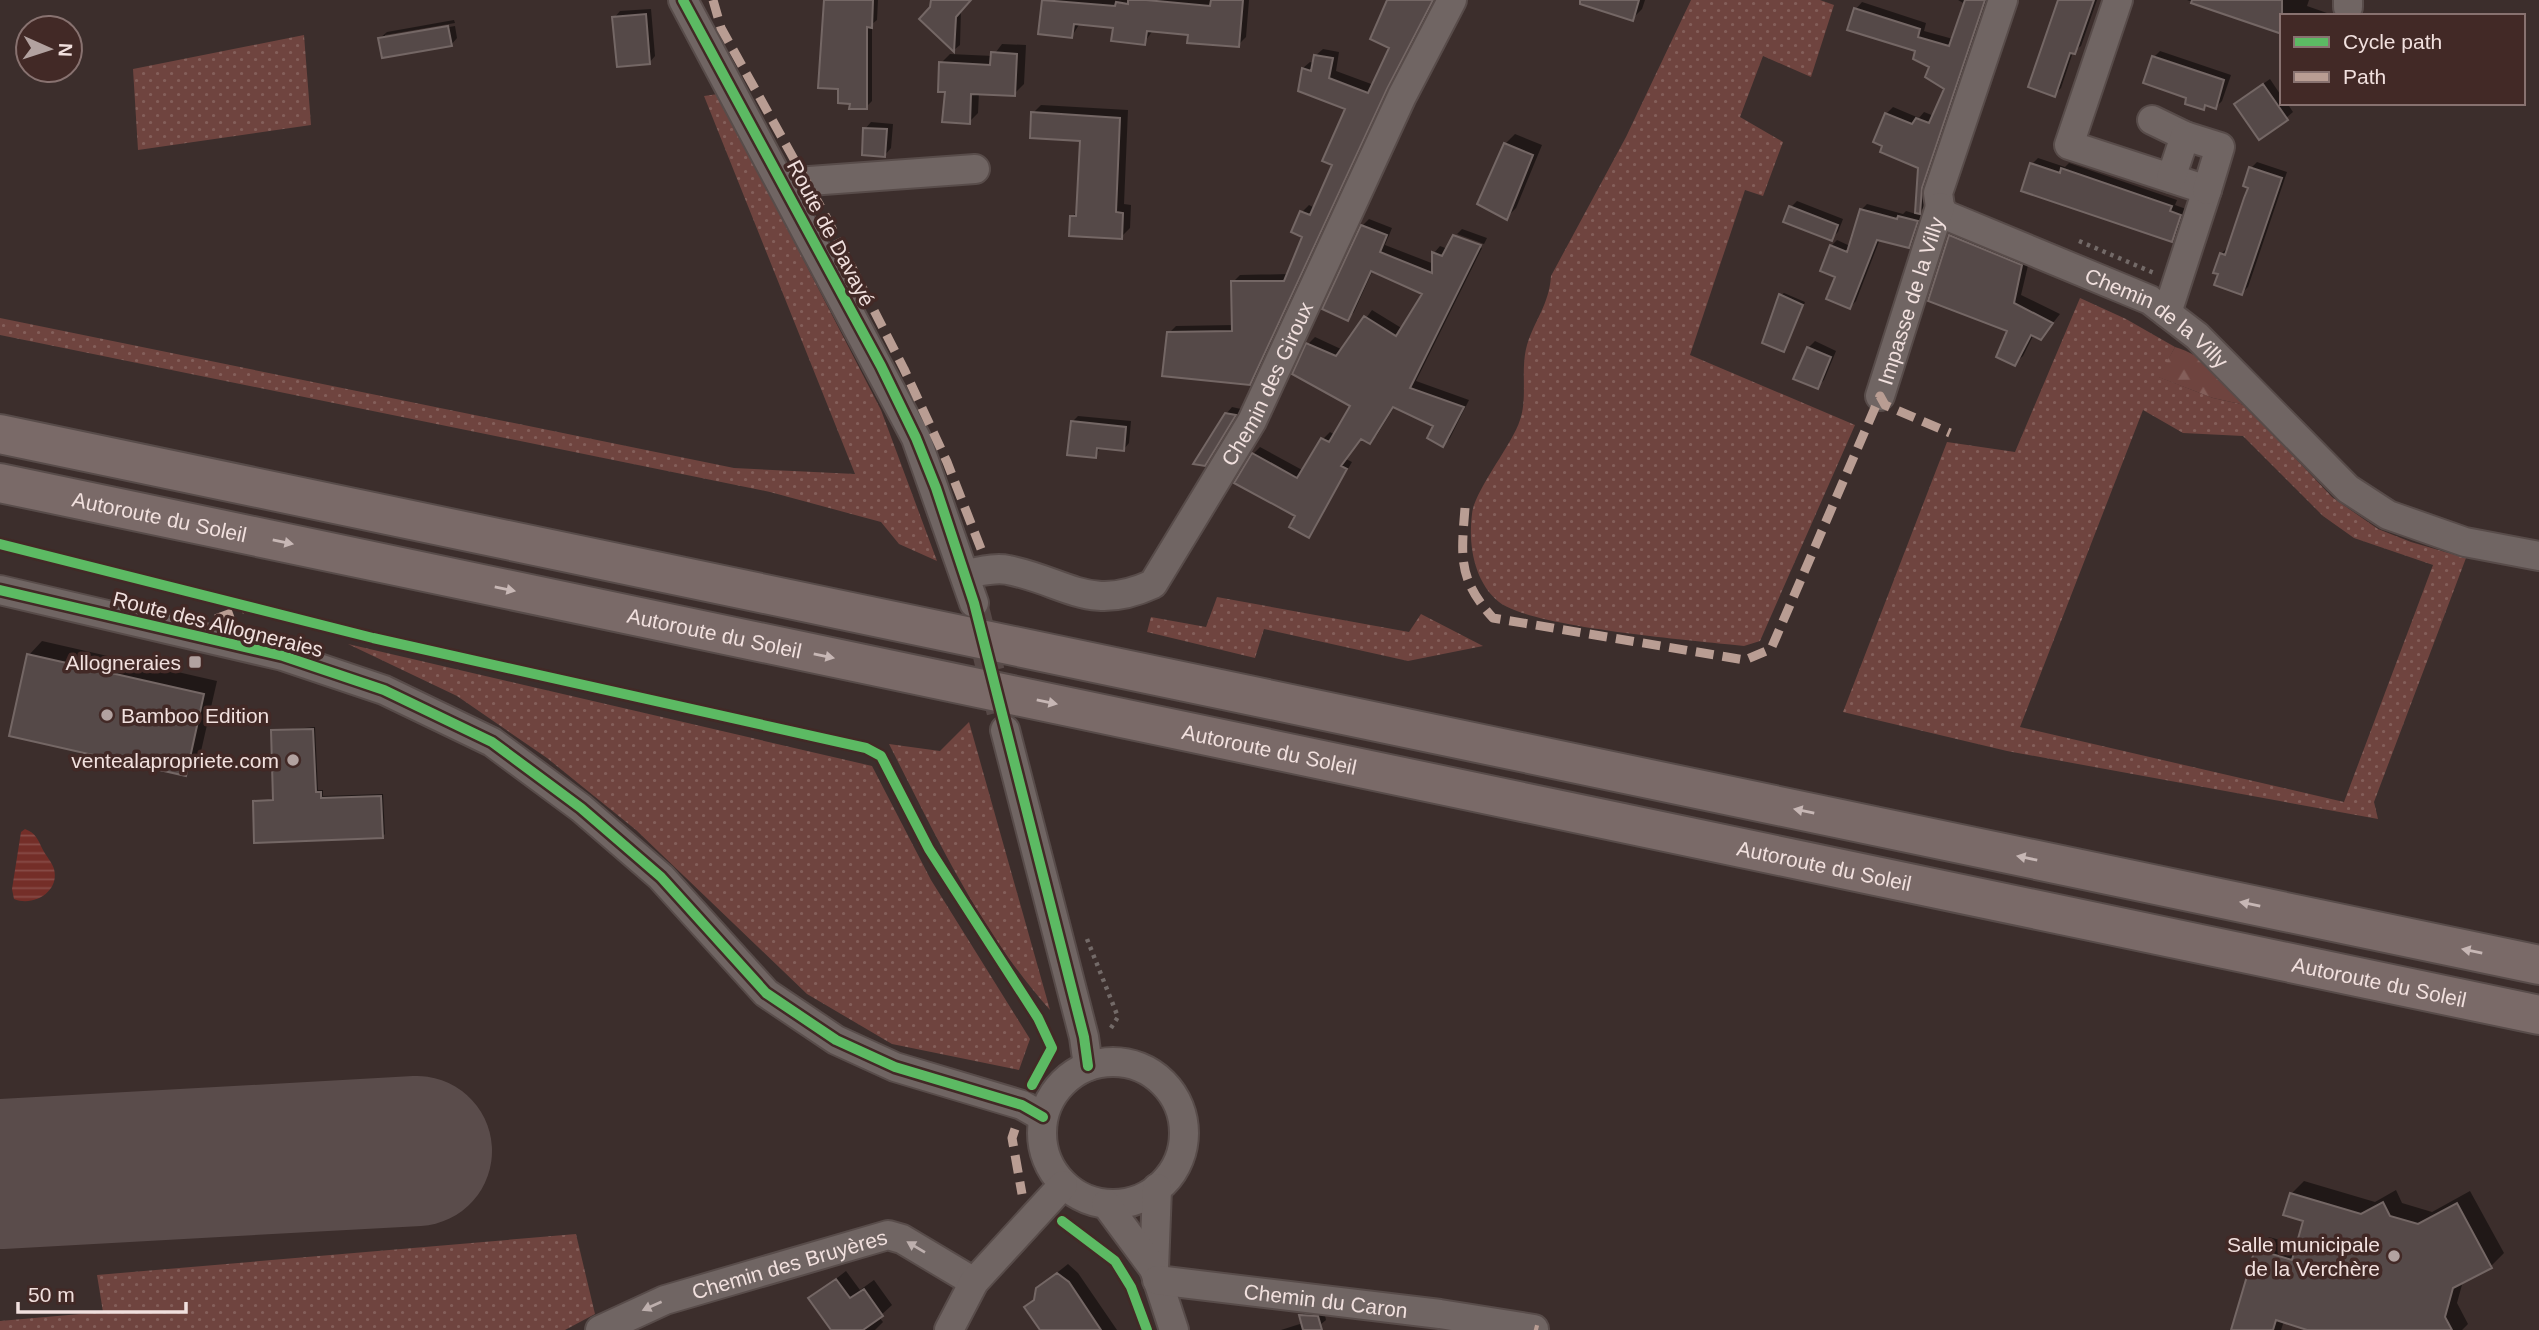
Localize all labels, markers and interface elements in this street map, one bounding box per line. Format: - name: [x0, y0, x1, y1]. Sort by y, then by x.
- north arrow: [14, 14, 84, 84]
- legend: [2280, 14, 2525, 105]
- text: Cycle path: [2343, 30, 2442, 53]
- text: N: [55, 42, 76, 57]
- text: Path: [2343, 65, 2386, 88]
- street label: Route de Davayé: [783, 156, 879, 310]
- street label: Impasse de la Villy: [1873, 213, 1948, 387]
- street label: Chemin de la Villy: [2082, 263, 2233, 373]
- street label: Chemin des Giroux: [1216, 298, 1317, 469]
- street label: Autoroute du Soleil: [70, 487, 249, 546]
- one-way arrow: [272, 537, 294, 548]
- one-way arrow: [494, 583, 516, 594]
- street label: Route des Allogneraies: [110, 586, 326, 662]
- street label: Autoroute du Soleil: [625, 603, 804, 662]
- place label: Allogneraies: [65, 649, 181, 675]
- one-way arrow: [813, 650, 835, 661]
- marker: Allogneraies: [187, 654, 203, 670]
- one-way arrow: [1036, 697, 1058, 708]
- place label: Bamboo Edition: [121, 704, 269, 727]
- marker: Bamboo Edition: [99, 707, 115, 723]
- street label: Autoroute du Soleil: [1180, 720, 1359, 778]
- place label: ventealapropriete.com: [71, 749, 279, 772]
- marker: ventealapropriete.com: [285, 752, 301, 768]
- one-way arrow: [1793, 805, 1815, 816]
- street label: Autoroute du Soleil: [1735, 836, 1914, 895]
- one-way arrow: [2016, 852, 2038, 863]
- one-way arrow: [2239, 899, 2261, 910]
- one-way arrow: [2461, 946, 2483, 957]
- street label: Autoroute du Soleil: [2290, 952, 2469, 1011]
- street label: Chemin des Bruyères: [689, 1224, 889, 1303]
- place label: Salle municipale de la Verchère: [2227, 1233, 2380, 1280]
- one-way arrow: [906, 1241, 925, 1253]
- marker: Salle municipale de la Verchère: [2386, 1248, 2402, 1264]
- scale bar: [18, 1270, 186, 1314]
- street label: Chemin du Caron: [1243, 1279, 1409, 1322]
- text: 50 m: [28, 1283, 75, 1306]
- one-way arrow: [642, 1301, 663, 1312]

